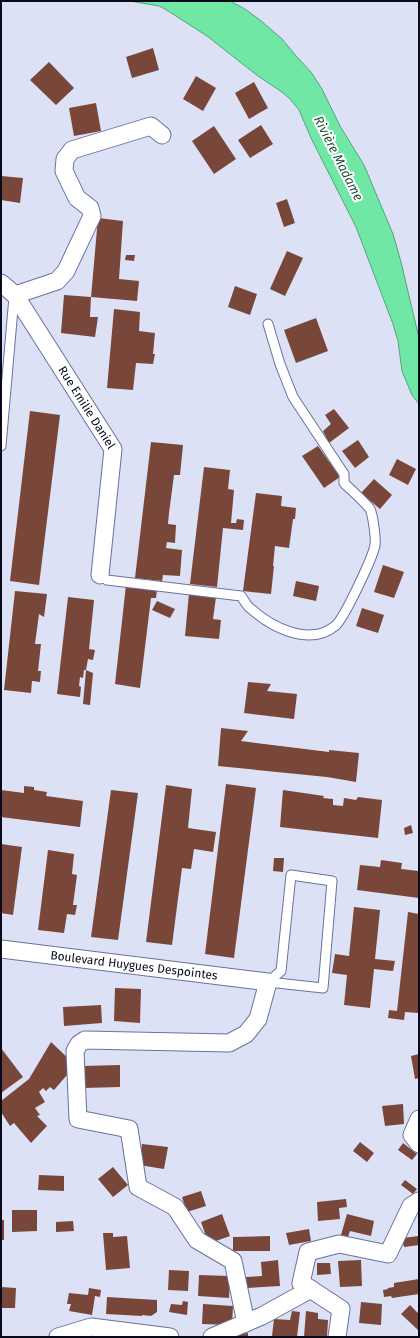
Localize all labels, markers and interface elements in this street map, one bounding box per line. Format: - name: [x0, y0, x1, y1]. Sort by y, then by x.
- water label: Rivière Madame: [311, 113, 366, 203]
- street label: Rue Emilie Daniel: [55, 364, 118, 452]
- street label: Boulevard Huygues Despointes: [50, 948, 219, 983]

